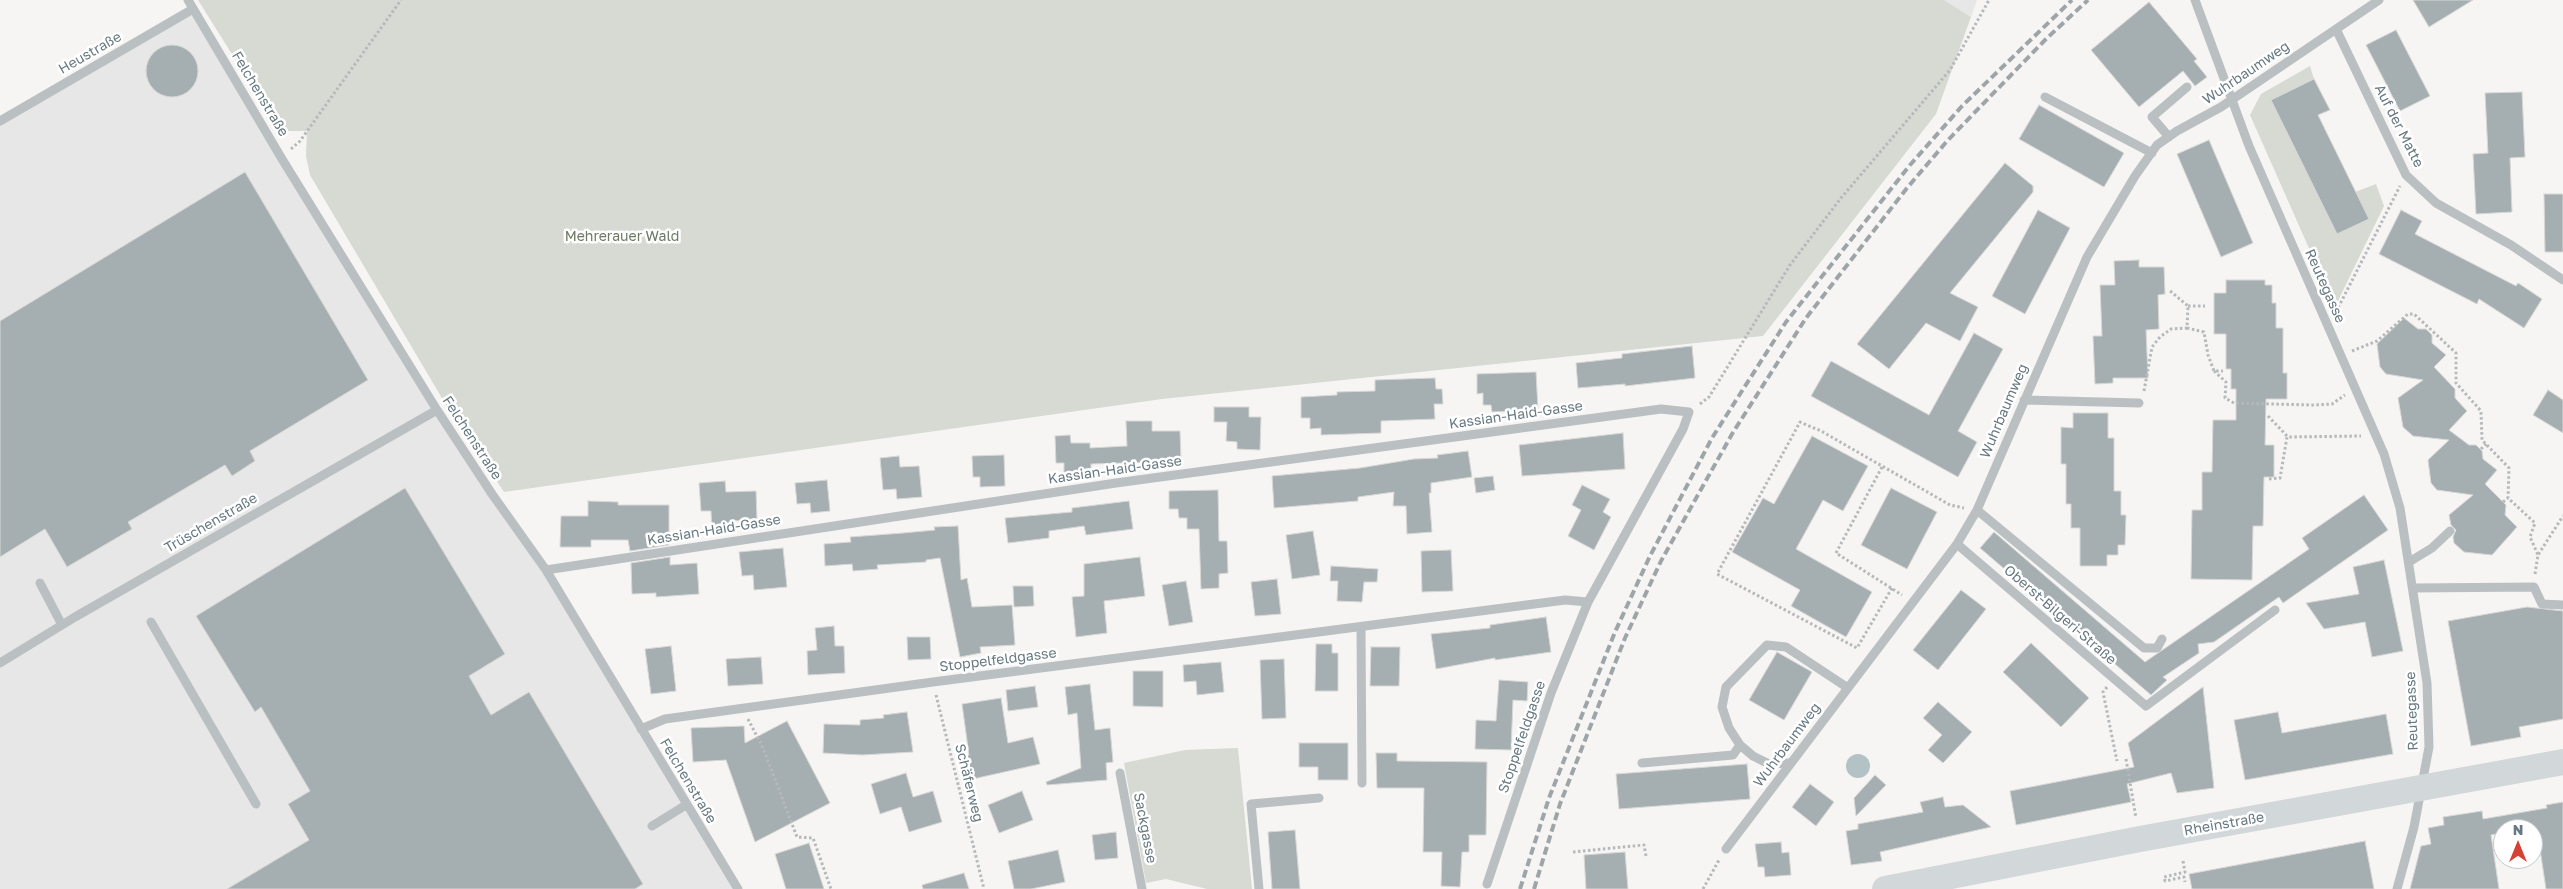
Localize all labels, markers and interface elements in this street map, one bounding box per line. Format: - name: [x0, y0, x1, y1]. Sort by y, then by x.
- street label: Heustraße: [56, 28, 124, 78]
- street label: Wuhrbaumweg: [2199, 38, 2293, 108]
- street label: Felchenstraße: [228, 48, 292, 140]
- street label: Auf der Matte: [2371, 82, 2427, 170]
- park label: Mehrerauer Wald: [565, 229, 679, 245]
- street label: Reutegasse: [2301, 246, 2349, 326]
- street label: Wuhrbaumweg: [1977, 361, 2031, 461]
- street label: Felchenstraße: [439, 393, 505, 483]
- street label: Kassian-Haid-Gasse: [1448, 397, 1584, 433]
- street label: Kassian-Haid-Gasse: [1047, 452, 1183, 488]
- street label: Trüschenstraße: [162, 490, 260, 556]
- street label: Kassian-Haid-Gasse: [646, 511, 782, 549]
- street label: Oberst-Bilgeri-Straße: [2000, 562, 2120, 668]
- street label: Stoppelfeldgasse: [939, 644, 1057, 676]
- street label: Reutegasse: [2402, 671, 2422, 751]
- street label: Stoppelfeldgasse: [1495, 679, 1549, 795]
- street label: Wuhrbaumweg: [1750, 700, 1824, 790]
- street label: Felchenstraße: [656, 735, 720, 827]
- street label: Schäferweg: [951, 742, 987, 824]
- street label: Sackgasse: [1130, 791, 1160, 865]
- street label: Rheinstraße: [2183, 809, 2265, 839]
- north arrow: [2493, 819, 2543, 869]
- text: N: [2513, 821, 2523, 838]

